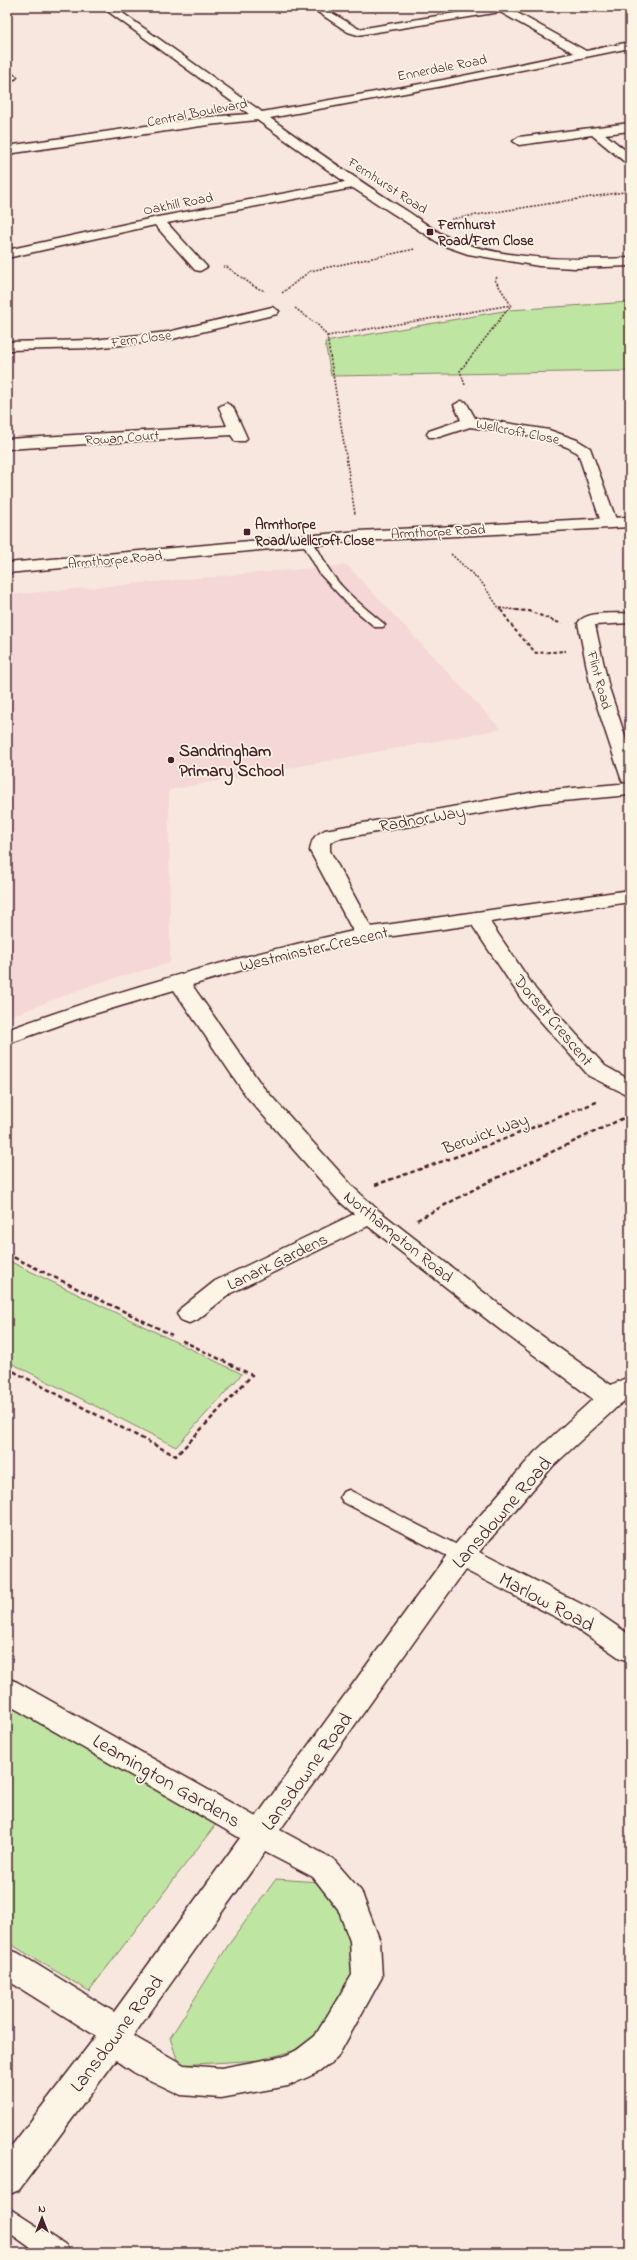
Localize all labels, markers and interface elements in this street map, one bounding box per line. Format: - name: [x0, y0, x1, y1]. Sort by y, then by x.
- street label: Ennerdale Road: [396, 49, 489, 87]
- street label: Central Boulevard: [145, 93, 249, 133]
- street label: Fernhurst Road: [342, 152, 431, 220]
- street label: Oakhill Road: [142, 187, 215, 222]
- place label: Fernhurst Road/Fern Close: [437, 215, 534, 252]
- marker: Fernhurst Road/Fern Close: [425, 227, 435, 237]
- street label: Fern Close: [109, 325, 173, 354]
- street label: Wellcroft Close: [474, 414, 562, 451]
- street label: Rowan Court: [84, 425, 160, 452]
- place label: Armthorpe Road/Wellcroft Close: [254, 515, 375, 552]
- street label: Armthorpe Road: [390, 520, 486, 545]
- marker: Armthorpe Road/Wellcroft Close: [242, 527, 252, 537]
- street label: Armthorpe Road: [67, 546, 163, 575]
- street label: Flint Road: [580, 648, 616, 712]
- place label: Sandringham Primary School: [179, 739, 284, 786]
- marker: Sandringham Primary School: [166, 755, 176, 765]
- street label: Radnor Way: [377, 800, 467, 840]
- street label: Westminster Crescent: [238, 920, 391, 979]
- street label: Dorset Crescent: [506, 969, 599, 1072]
- street label: Berwick Way: [438, 1107, 532, 1163]
- street label: Northampton Road: [338, 1185, 459, 1290]
- street label: Lanark Gardens: [223, 1227, 332, 1298]
- street label: Lansdowne Road: [446, 1451, 560, 1576]
- street label: Marlow Road: [493, 1566, 599, 1641]
- street label: Lansdowne Road: [255, 1707, 361, 1838]
- street label: Leamington Gardens: [86, 1728, 245, 1837]
- street label: Lansdowne Road: [64, 1970, 172, 2099]
- north arrow: [22, 2198, 62, 2238]
- text: N: [38, 2201, 46, 2217]

